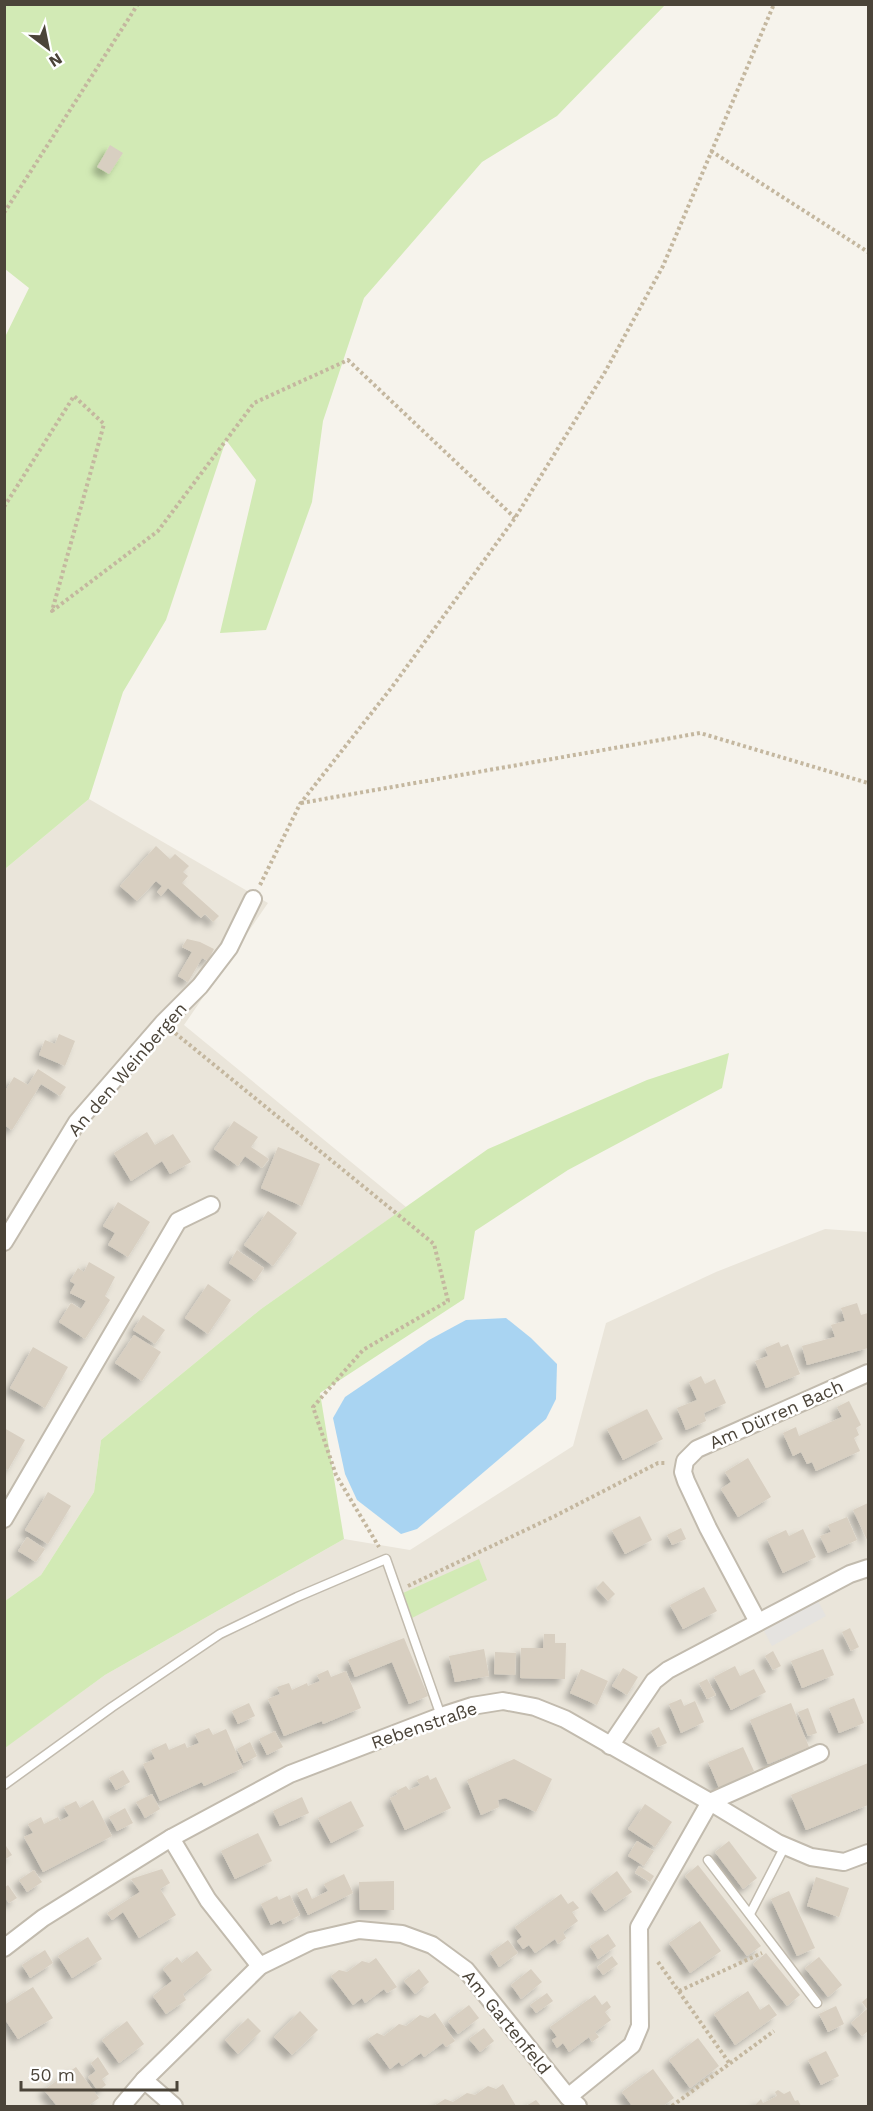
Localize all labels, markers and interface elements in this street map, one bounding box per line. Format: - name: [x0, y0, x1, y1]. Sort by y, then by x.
- north arrow: [18, 18, 78, 78]
- text: N: [46, 49, 66, 71]
- street label: An den Weinbergen: [63, 998, 191, 1140]
- street label: Am Dürren Bach: [706, 1375, 846, 1453]
- street label: Rebenstraße: [368, 1697, 480, 1753]
- street label: Am Gartenfeld: [459, 1966, 555, 2078]
- scale bar: [21, 2054, 177, 2092]
- text: 50 m: [30, 2064, 75, 2085]

